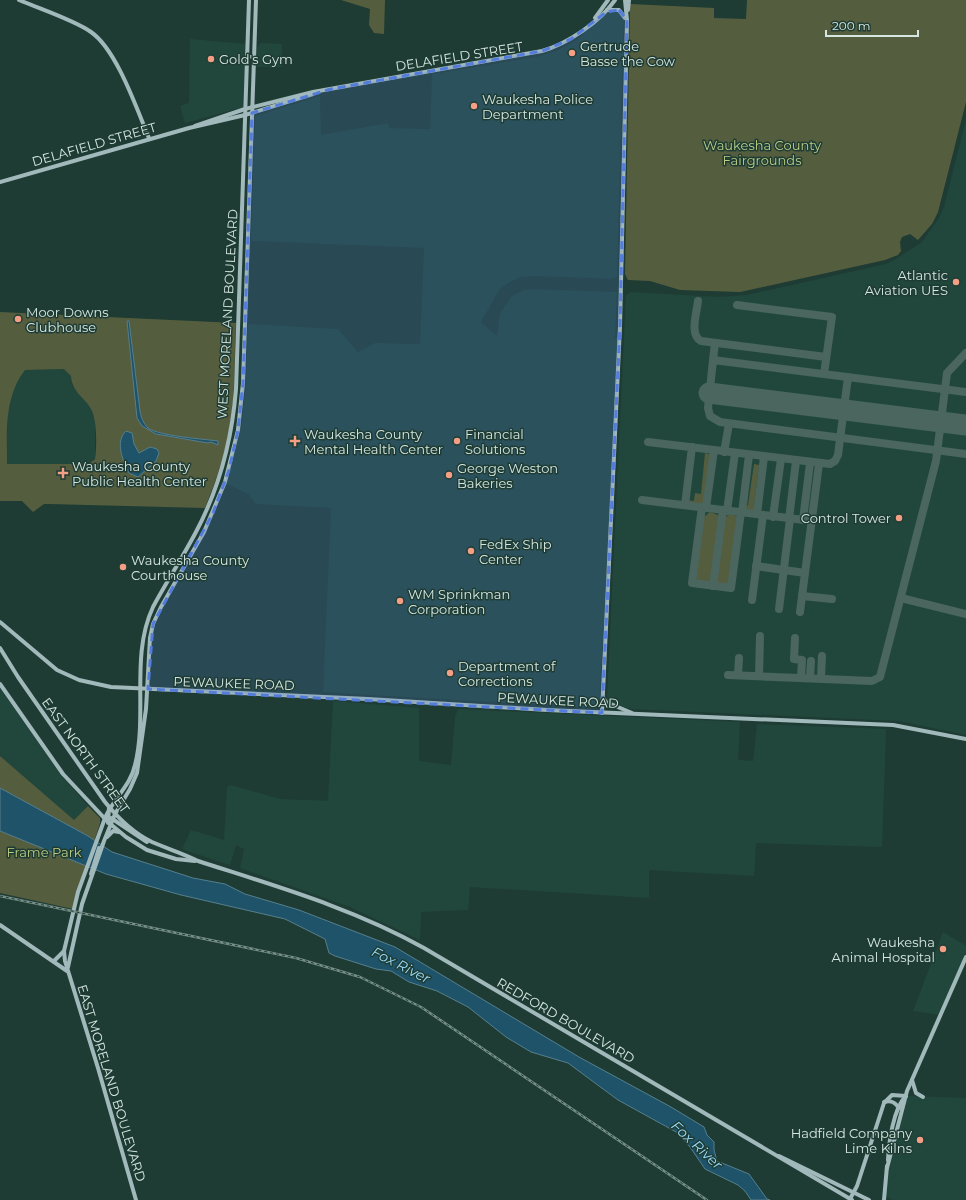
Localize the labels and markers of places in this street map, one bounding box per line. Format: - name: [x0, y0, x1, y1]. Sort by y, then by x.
- place label: Gertrude Basse the Cow: [580, 38, 676, 69]
- marker: Gertrude Basse the Cow: [567, 48, 577, 58]
- place label: Gold's Gym: [219, 51, 293, 67]
- marker: Gold's Gym: [206, 54, 216, 64]
- place label: Waukesha Police Department: [482, 91, 593, 122]
- marker: Waukesha Police Department: [469, 101, 479, 111]
- place label: Atlantic Aviation UES: [865, 267, 948, 298]
- marker: Atlantic Aviation UES: [951, 277, 961, 287]
- place label: Moor Downs Clubhouse: [26, 304, 109, 335]
- marker: Moor Downs Clubhouse: [13, 314, 23, 324]
- place label: Waukesha County Mental Health Center: [304, 426, 443, 457]
- place label: Financial Solutions: [465, 426, 525, 457]
- marker: Waukesha County Mental Health Center: [289, 435, 301, 447]
- marker: Financial Solutions: [452, 436, 462, 446]
- place label: Waukesha County Public Health Center: [72, 458, 207, 489]
- place label: George Weston Bakeries: [457, 460, 558, 491]
- marker: Waukesha County Public Health Center: [57, 467, 69, 479]
- marker: George Weston Bakeries: [444, 470, 454, 480]
- place label: Control Tower: [801, 510, 891, 526]
- marker: Control Tower: [894, 513, 904, 523]
- place label: FedEx Ship Center: [479, 536, 552, 567]
- marker: FedEx Ship Center: [466, 546, 476, 556]
- place label: Waukesha County Courthouse: [131, 552, 250, 583]
- marker: Waukesha County Courthouse: [118, 562, 128, 572]
- place label: WM Sprinkman Corporation: [408, 586, 510, 617]
- marker: WM Sprinkman Corporation: [395, 596, 405, 606]
- place label: Department of Corrections: [458, 658, 556, 689]
- marker: Department of Corrections: [445, 668, 455, 678]
- place label: Waukesha Animal Hospital: [832, 934, 935, 965]
- marker: Waukesha Animal Hospital: [938, 944, 948, 954]
- place label: Hadfield Company Lime Kilns: [791, 1125, 913, 1156]
- marker: Hadfield Company Lime Kilns: [915, 1135, 925, 1145]

